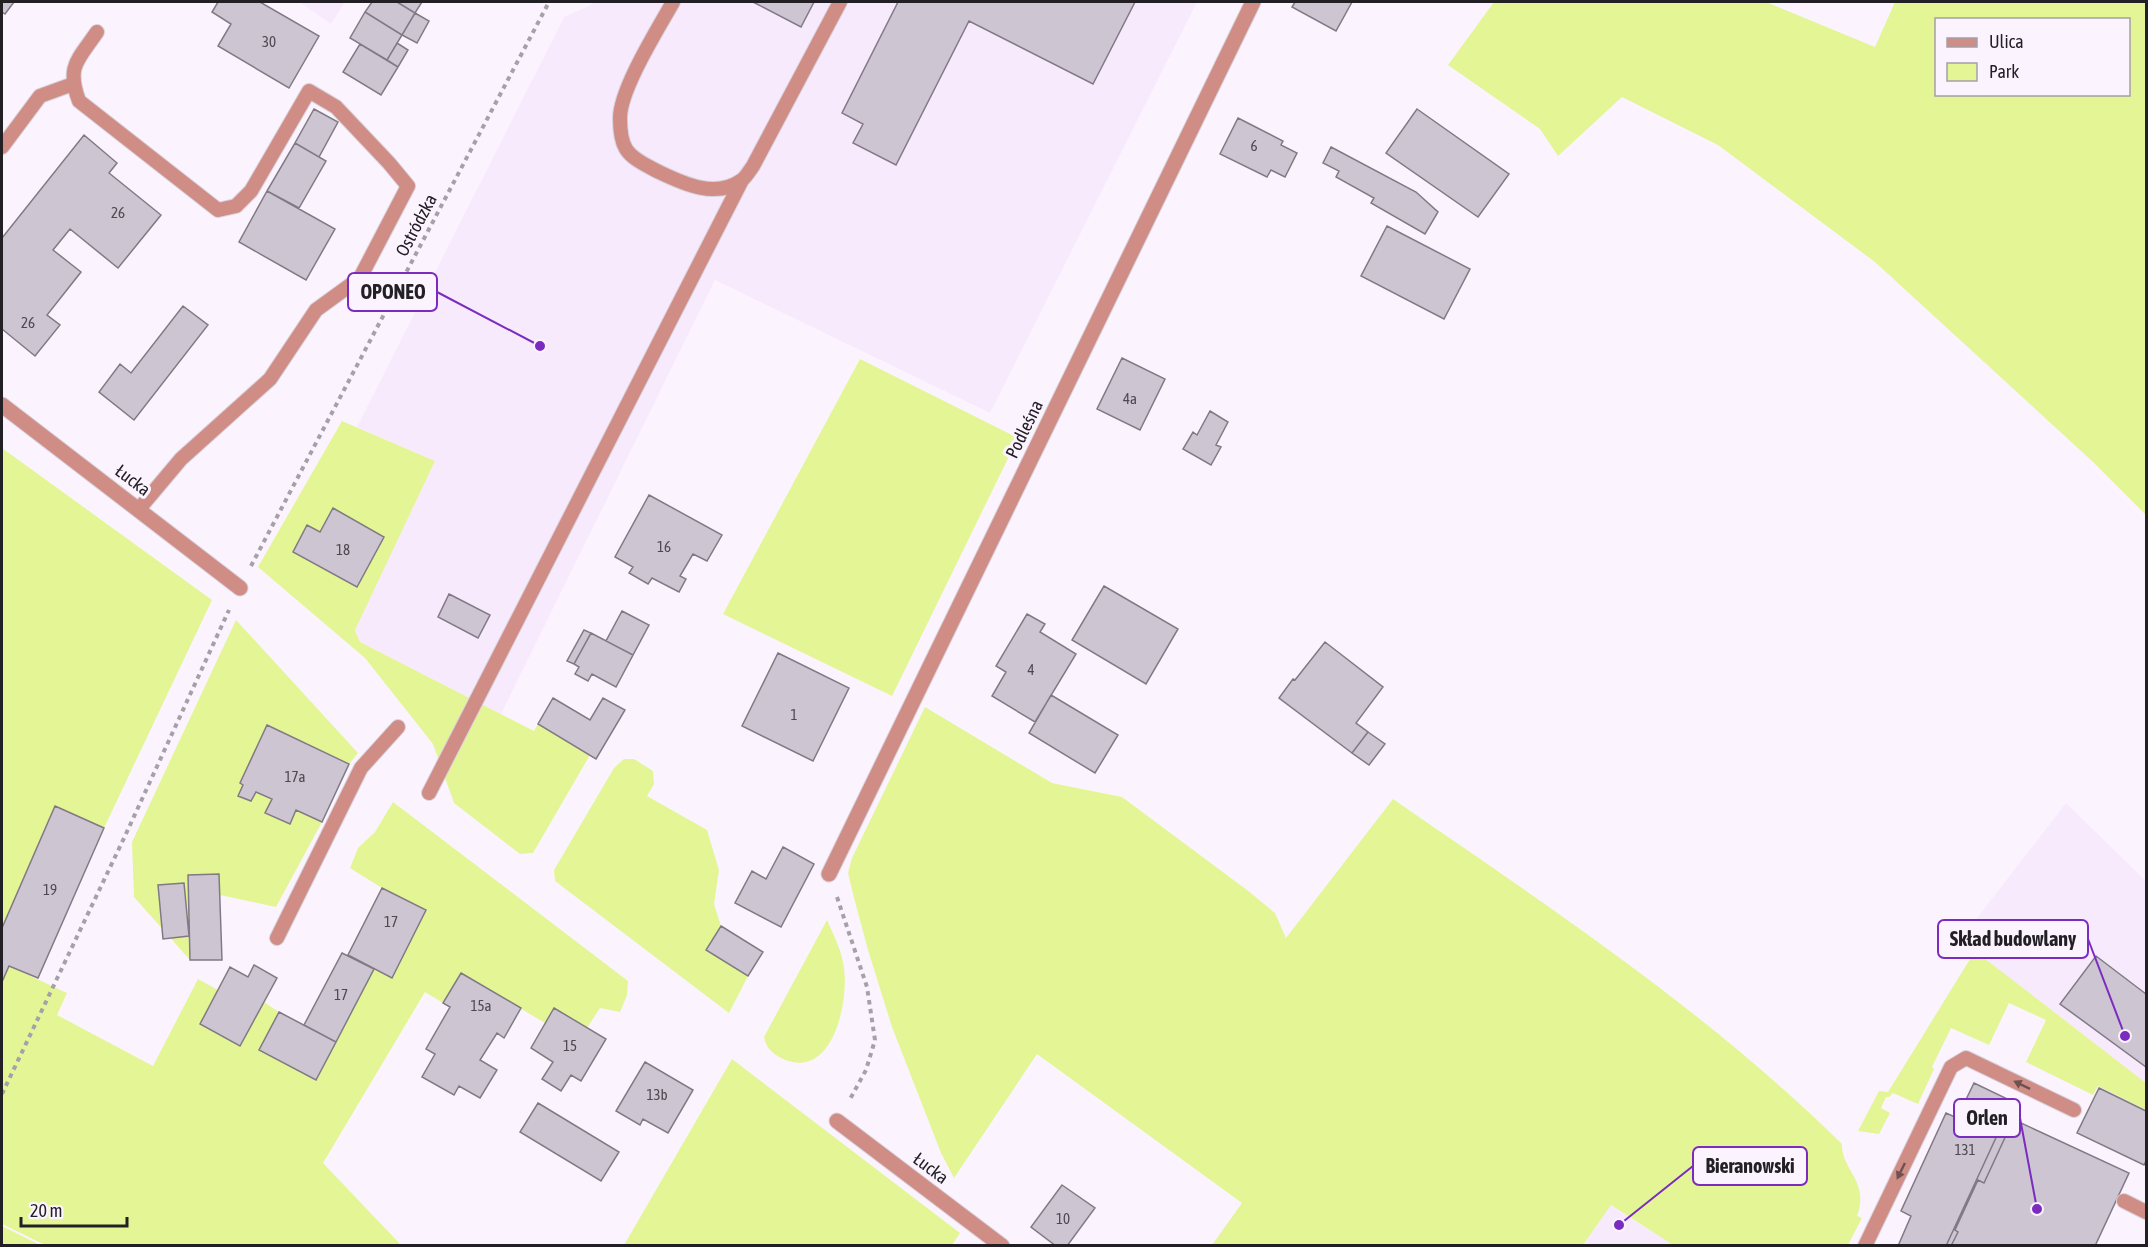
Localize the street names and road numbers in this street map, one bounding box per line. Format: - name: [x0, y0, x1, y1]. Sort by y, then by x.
- street label: Ostródzka: [391, 190, 441, 260]
- street label: Podleśna: [1001, 397, 1047, 461]
- street label: Łucka: [111, 460, 155, 500]
- street label: Łucka: [909, 1148, 953, 1188]

